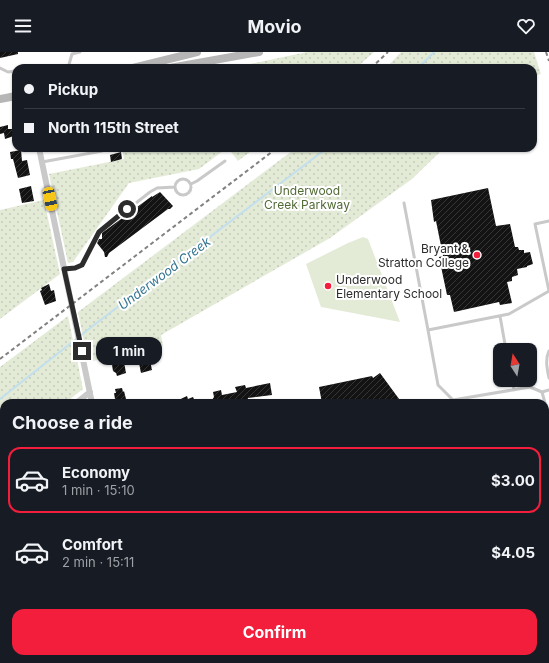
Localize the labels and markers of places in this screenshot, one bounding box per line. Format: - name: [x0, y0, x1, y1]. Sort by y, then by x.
- place label: Bryant & Stratton College: [378, 241, 469, 270]
- marker: Bryant & Stratton College: [472, 250, 482, 260]
- place label: Underwood Elementary School: [336, 272, 442, 301]
- marker: Underwood Elementary School: [323, 281, 333, 291]

